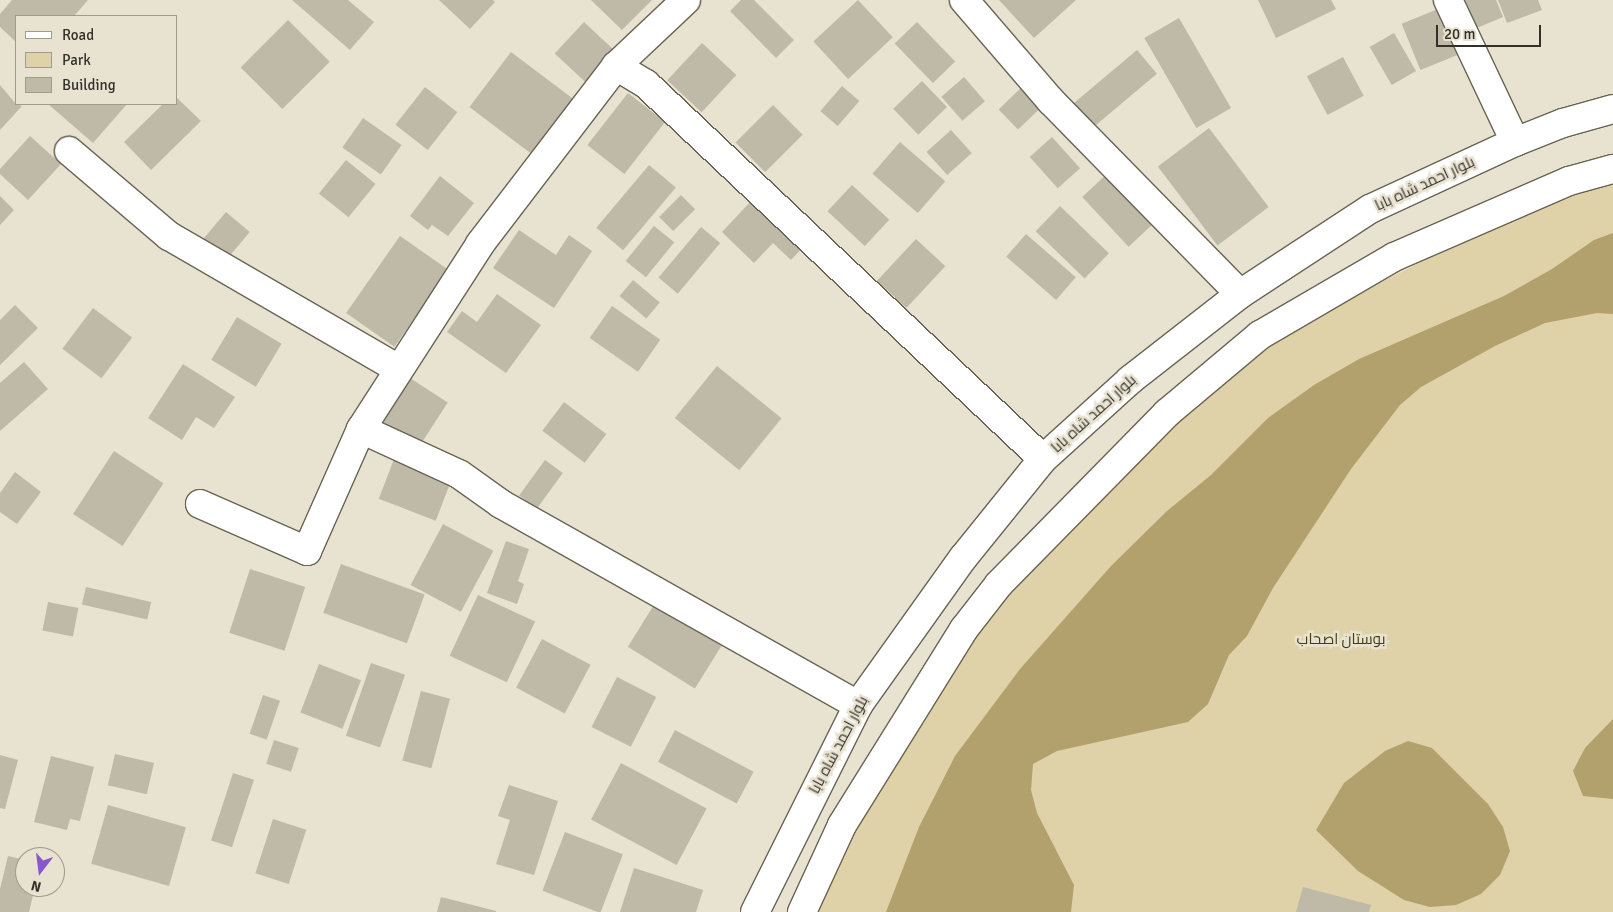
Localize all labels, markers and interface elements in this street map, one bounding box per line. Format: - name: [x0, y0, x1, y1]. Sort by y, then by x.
- legend: [15, 15, 178, 105]
- scale bar: [1438, 15, 1543, 47]
- text: 20 m: [1444, 25, 1475, 43]
- text: Road: [62, 26, 94, 44]
- text: Park: [62, 51, 91, 69]
- text: Building: [62, 76, 116, 94]
- street label: بلوار احمد شاه بابا: [1372, 153, 1478, 215]
- street label: بلوار احمد شاه بابا: [1048, 371, 1140, 457]
- park label: بوستان اصحاب: [1297, 631, 1385, 649]
- street label: بلوار احمد شاه بابا: [806, 693, 872, 797]
- north arrow: [15, 847, 65, 897]
- text: N: [29, 877, 43, 895]

